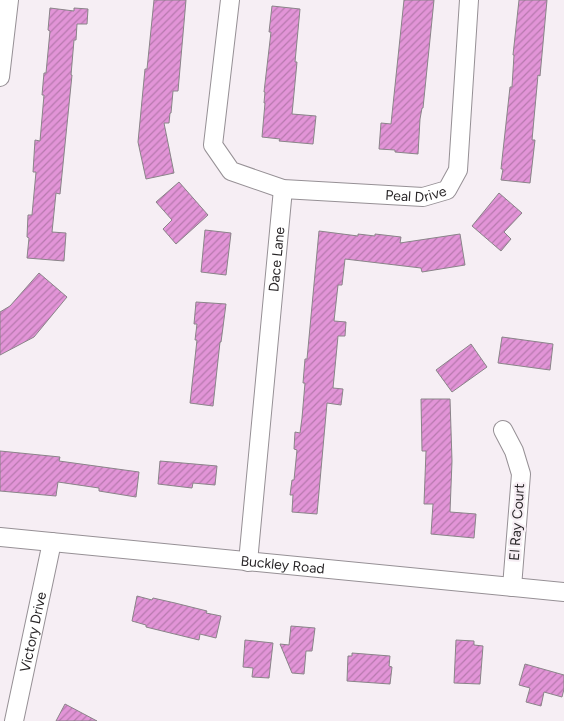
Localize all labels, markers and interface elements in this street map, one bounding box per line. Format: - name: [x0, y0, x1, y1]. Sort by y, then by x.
- street label: Peal Drive: [385, 182, 449, 206]
- street label: Dace Lane: [265, 226, 288, 293]
- street label: El Ray Court: [506, 483, 528, 561]
- street label: Buckley Road: [240, 552, 325, 577]
- street label: Victory Drive: [16, 590, 50, 674]

